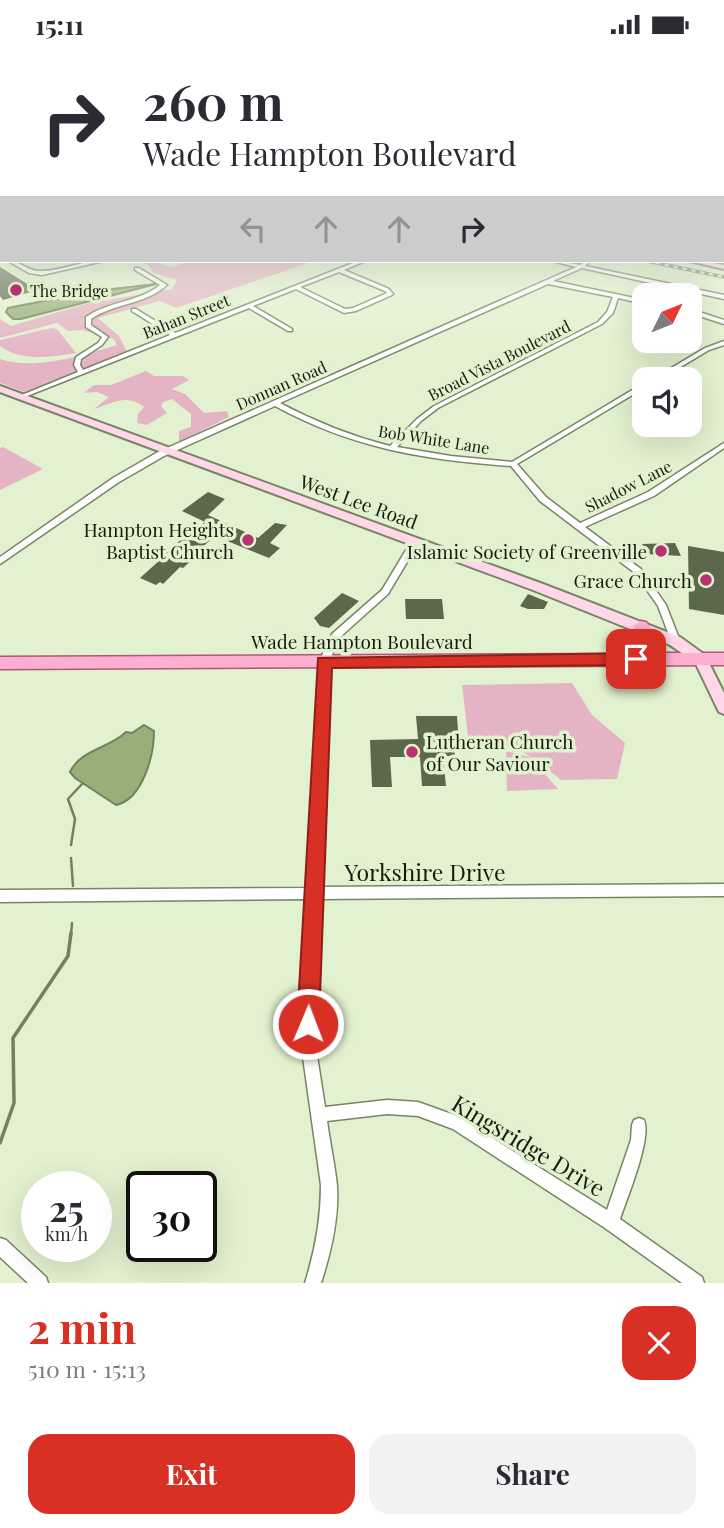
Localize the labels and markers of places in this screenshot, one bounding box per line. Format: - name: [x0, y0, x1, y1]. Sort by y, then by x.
- place label: The Bridge: [30, 280, 109, 301]
- marker: The Bridge: [8, 282, 24, 298]
- place label: Hampton Heights Baptist Church: [83, 516, 234, 564]
- marker: Hampton Heights Baptist Church: [240, 532, 256, 548]
- place label: Islamic Society of Greenville: [407, 538, 647, 564]
- marker: Islamic Society of Greenville: [653, 543, 669, 559]
- place label: Grace Church: [573, 567, 692, 593]
- marker: Grace Church: [698, 572, 714, 588]
- pin: [606, 629, 666, 689]
- place label: Lutheran Church of Our Saviour: [426, 728, 573, 776]
- marker: Lutheran Church of Our Saviour: [404, 744, 420, 760]

